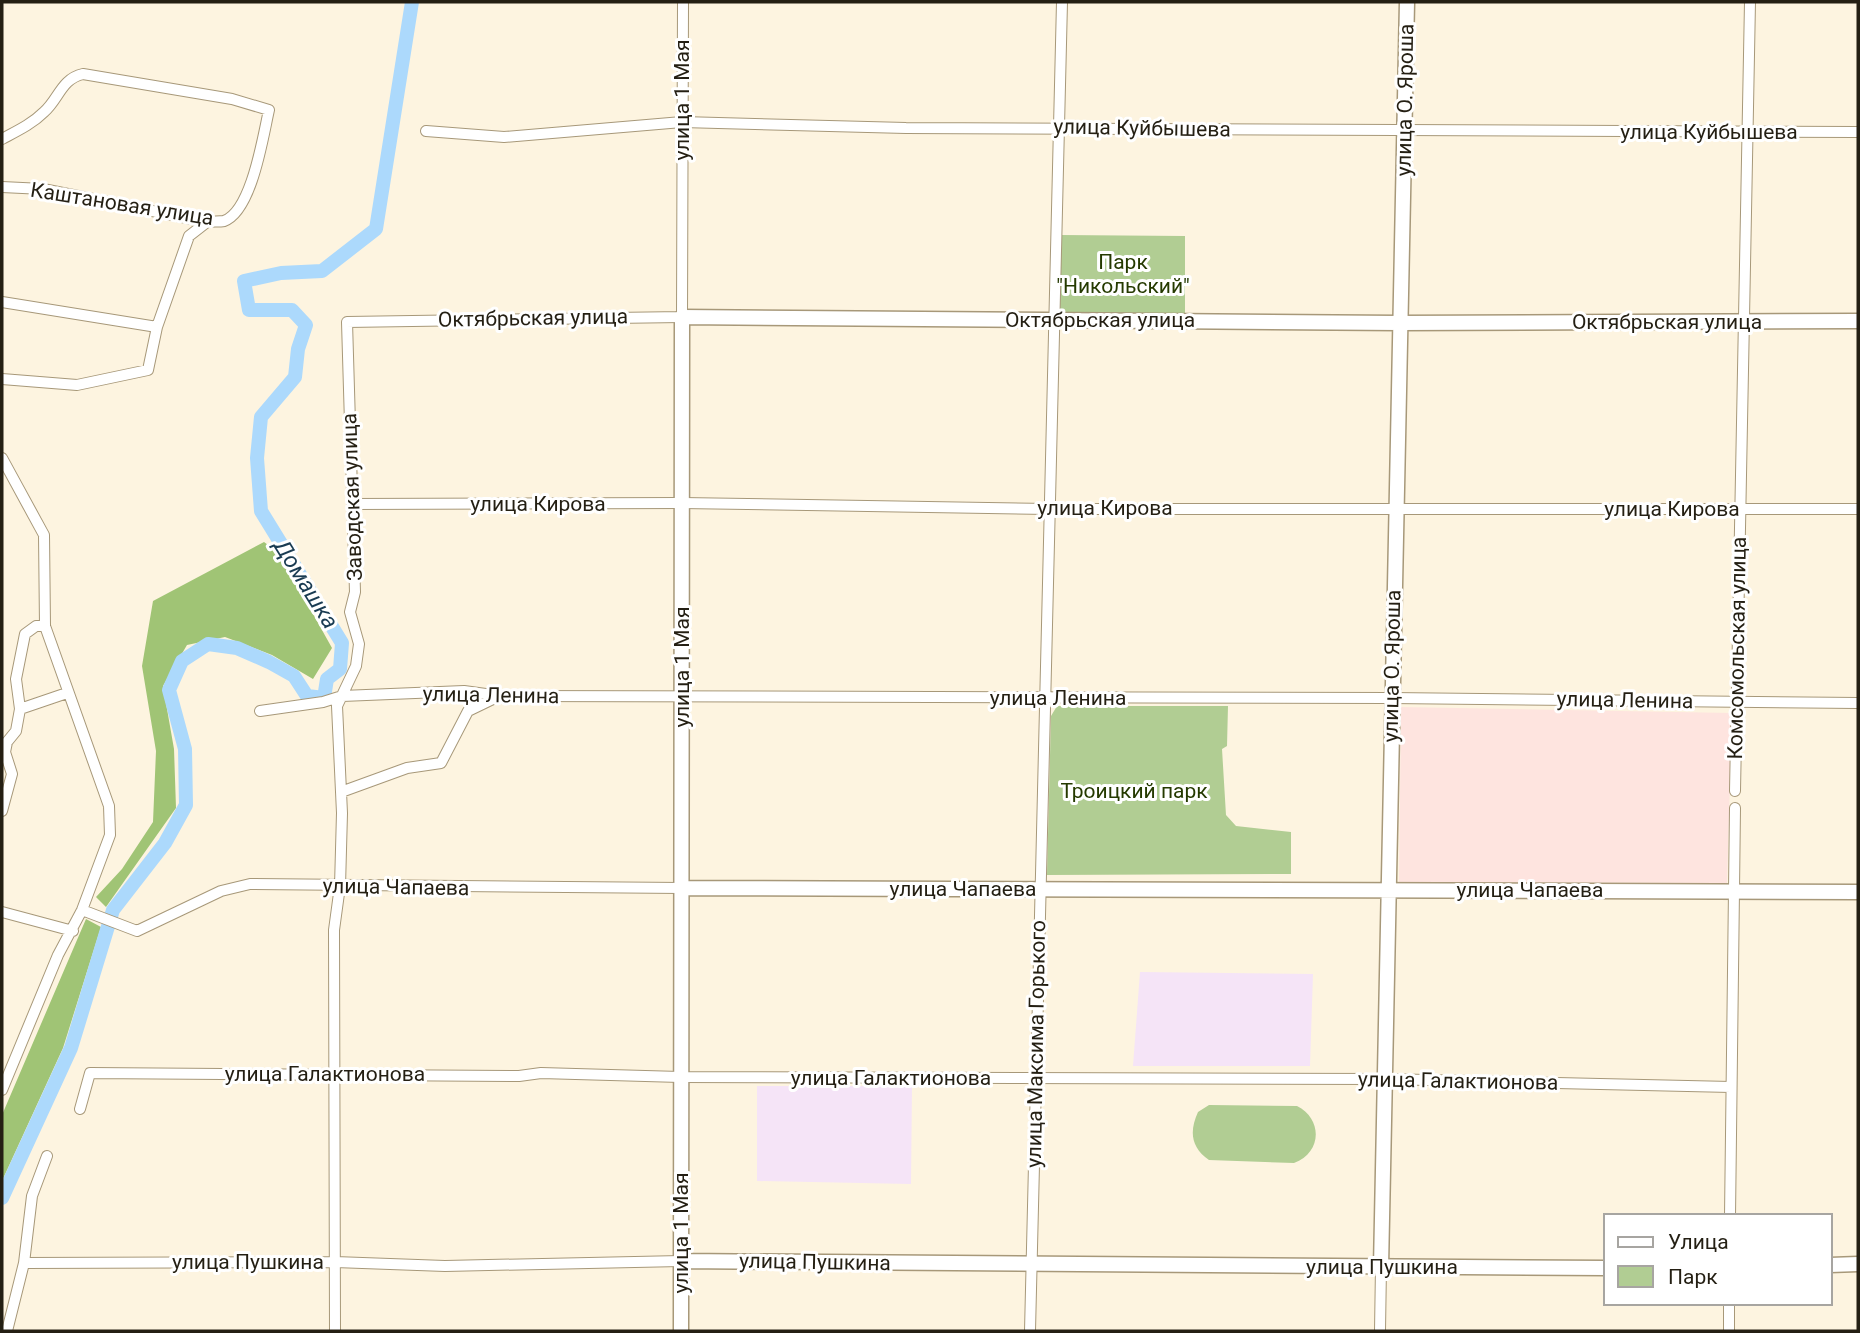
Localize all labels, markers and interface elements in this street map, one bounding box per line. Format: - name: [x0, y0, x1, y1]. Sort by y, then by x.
- street label: улица О. Яроша: [1392, 24, 1418, 176]
- street label: улица 1 Мая: [670, 39, 694, 161]
- street label: улица Куйбышева: [1053, 114, 1231, 142]
- street label: улица Куйбышева: [1620, 120, 1798, 144]
- street label: Каштановая улица: [29, 178, 215, 230]
- park label: Парк "Никольский": [1056, 250, 1190, 298]
- street label: Октябрьская улица: [438, 304, 628, 332]
- street label: Октябрьская улица: [1005, 308, 1195, 332]
- street label: Октябрьская улица: [1572, 310, 1762, 334]
- street label: Заводская улица: [337, 413, 367, 581]
- street label: улица Кирова: [470, 492, 606, 516]
- street label: улица Кирова: [1037, 496, 1173, 520]
- street label: улица Кирова: [1604, 497, 1740, 521]
- water label: Домашка: [267, 533, 344, 634]
- street label: Комсомольская улица: [1723, 536, 1751, 760]
- street label: улица О. Яроша: [1379, 590, 1405, 742]
- street label: улица 1 Мая: [670, 606, 694, 728]
- street label: улица Ленина: [422, 682, 560, 708]
- street label: улица Ленина: [990, 686, 1126, 710]
- street label: улица Ленина: [1556, 687, 1694, 713]
- park label: Троицкий парк: [1060, 779, 1208, 803]
- street label: улица Чапаева: [322, 874, 470, 900]
- street label: улица Чапаева: [890, 877, 1036, 901]
- street label: улица Чапаева: [1457, 878, 1603, 902]
- street label: улица Максима Горького: [1022, 920, 1050, 1168]
- street label: улица Галактионова: [225, 1062, 425, 1086]
- street label: улица Галактионова: [791, 1066, 991, 1090]
- street label: улица Галактионова: [1358, 1067, 1558, 1095]
- street label: улица 1 Мая: [669, 1172, 693, 1294]
- legend: [1604, 1214, 1832, 1305]
- text: Улица: [1668, 1230, 1729, 1254]
- street label: улица Пушкина: [739, 1249, 891, 1275]
- street label: улица Пушкина: [172, 1250, 324, 1274]
- street label: улица Пушкина: [1306, 1255, 1458, 1279]
- text: Парк: [1668, 1265, 1718, 1289]

